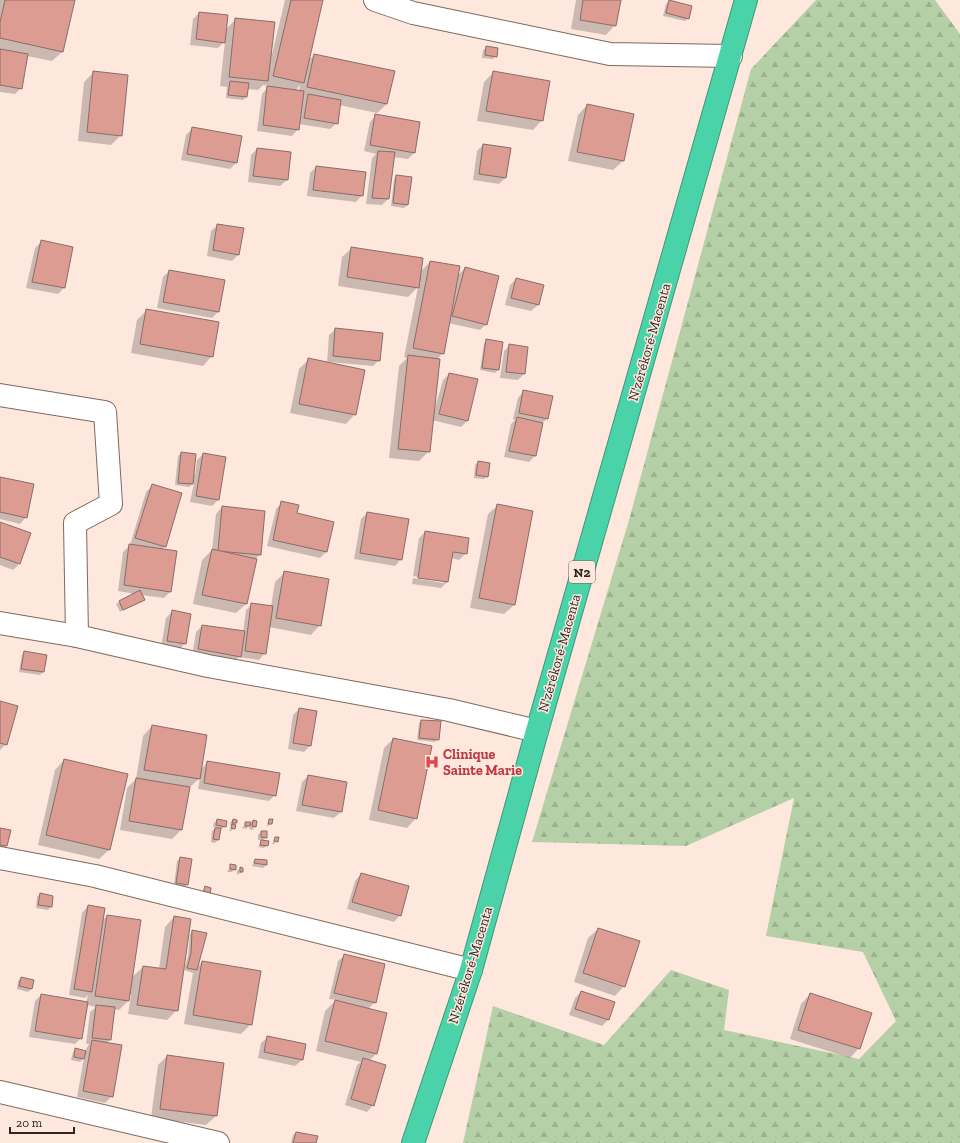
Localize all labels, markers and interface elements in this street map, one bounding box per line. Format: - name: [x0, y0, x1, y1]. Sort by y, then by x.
- street label: N'zérékoré-Macenta: [625, 281, 674, 403]
- road number: N2: [569, 561, 595, 583]
- street label: N'zérékoré-Macenta: [535, 592, 584, 714]
- place label: Clinique Sainte Marie: [443, 746, 522, 779]
- hospital icon: Clinique Sainte Marie: [424, 754, 440, 770]
- street label: N'zérékoré-Macenta: [445, 904, 496, 1026]
- scale bar: [10, 1109, 74, 1135]
- text: 20 m: [16, 1116, 43, 1130]

